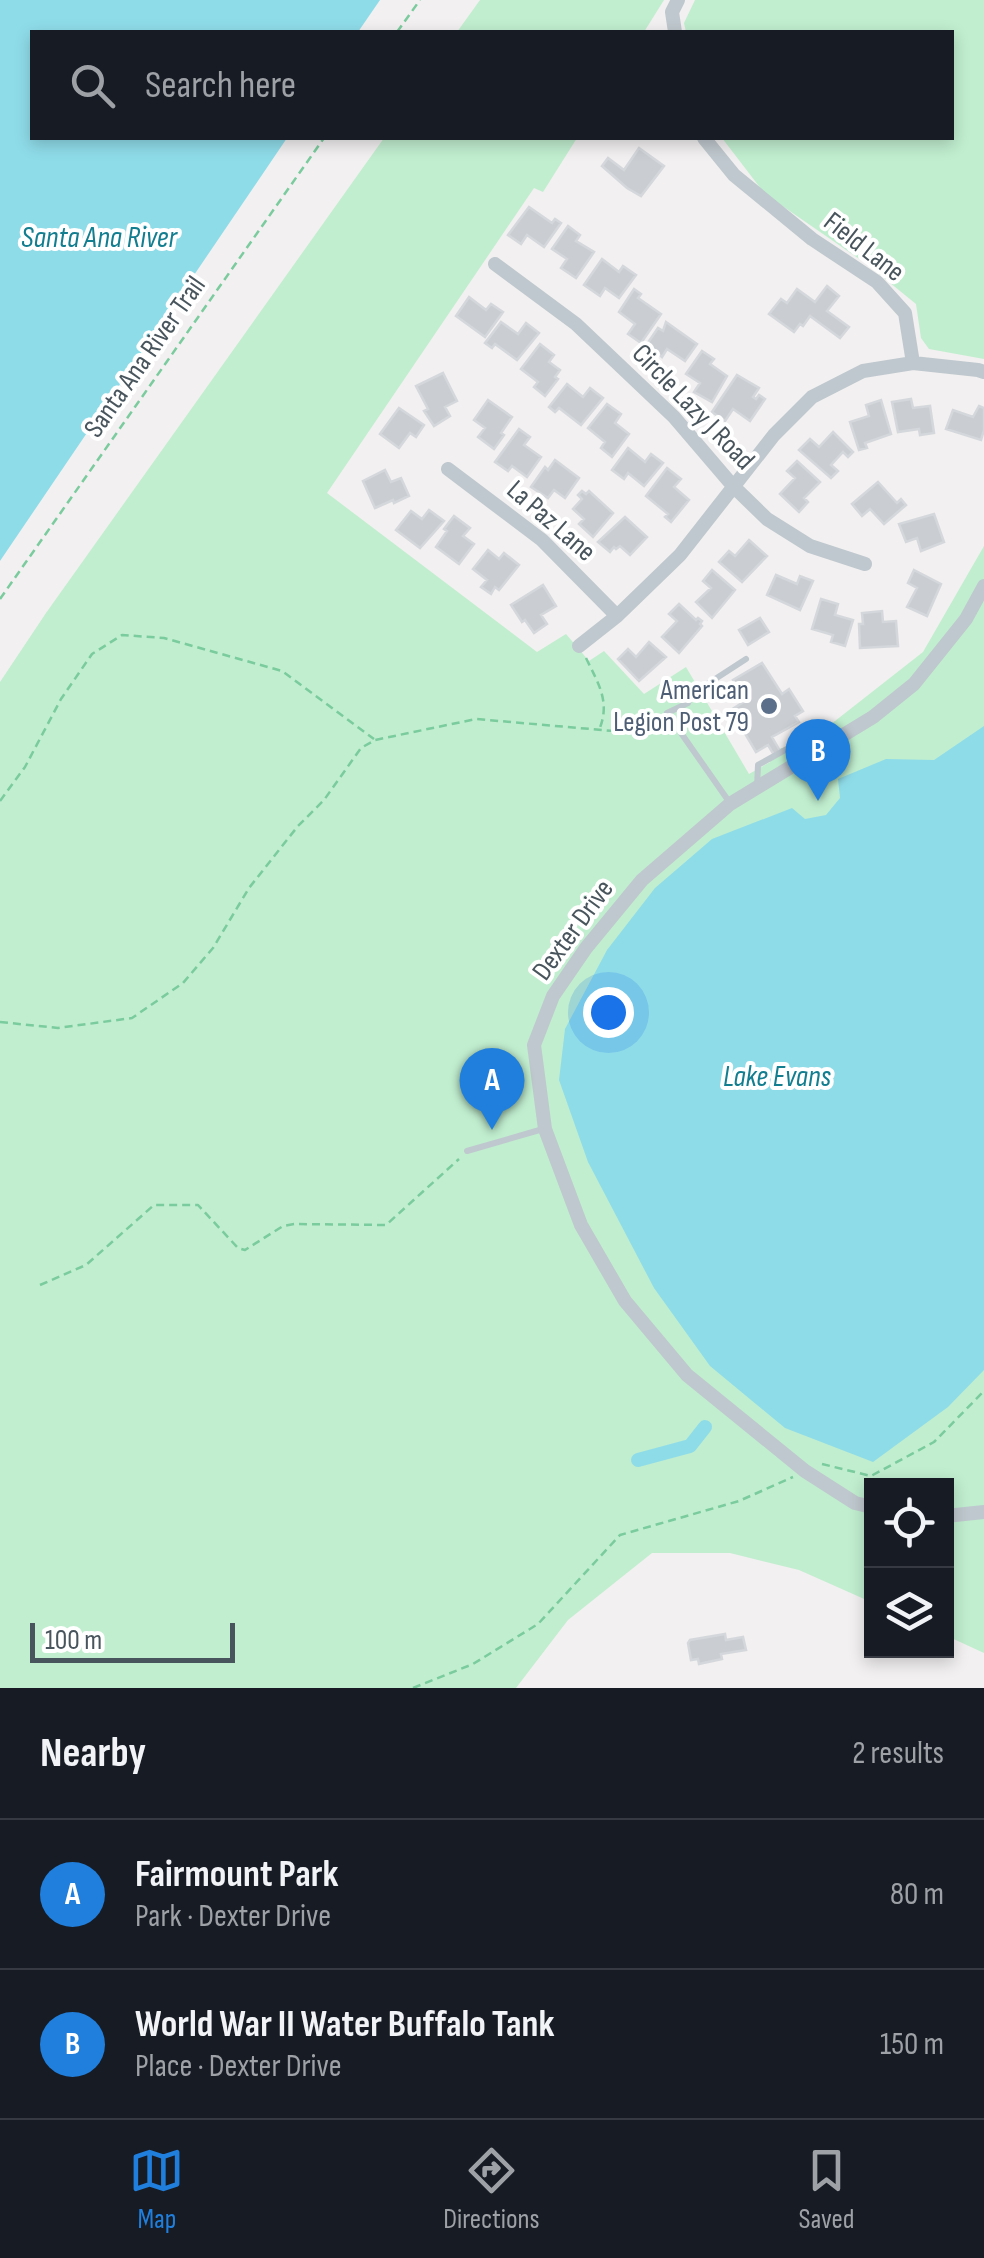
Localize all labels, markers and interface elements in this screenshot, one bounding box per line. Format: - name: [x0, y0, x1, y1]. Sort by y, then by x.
- search box: [30, 30, 954, 140]
- icon: search: [65, 58, 120, 113]
- text: Search here: [145, 63, 296, 108]
- street label: Field Lane: [817, 205, 911, 289]
- water label: Santa Ana River: [21, 220, 178, 256]
- street label: Santa Ana River Trail: [77, 270, 213, 444]
- street label: Circle Lazy J Road: [625, 337, 761, 477]
- street label: La Paz Lane: [500, 474, 602, 568]
- place label: American Legion Post 79: [613, 674, 749, 739]
- marker: American Legion Post 79: [758, 695, 780, 717]
- pin: B: [786, 718, 850, 801]
- street label: Dexter Drive: [526, 873, 620, 987]
- your location: [583, 987, 634, 1038]
- pin: A: [460, 1048, 524, 1130]
- water label: Lake Evans: [723, 1059, 832, 1095]
- map controls: [864, 1478, 954, 1658]
- button: locate: [864, 1478, 954, 1568]
- button: layers: [864, 1568, 954, 1658]
- scale bar: [30, 1618, 235, 1662]
- text: 100 m: [45, 1624, 102, 1657]
- text: Nearby: [40, 1728, 146, 1779]
- text: 2 results: [852, 1734, 944, 1773]
- text: Fairmount Park: [135, 1852, 339, 1897]
- text: A: [65, 1875, 80, 1914]
- text: 80 m: [890, 1875, 944, 1914]
- text: Park · Dexter Drive: [135, 1897, 331, 1936]
- text: World War II Water Buffalo Tank: [135, 2002, 554, 2047]
- text: B: [65, 2025, 80, 2064]
- text: 150 m: [880, 2025, 944, 2064]
- text: Place · Dexter Drive: [135, 2047, 342, 2086]
- tab: Map: [129, 2143, 184, 2236]
- tab: Directions: [443, 2143, 540, 2236]
- tab: Saved: [798, 2143, 855, 2236]

